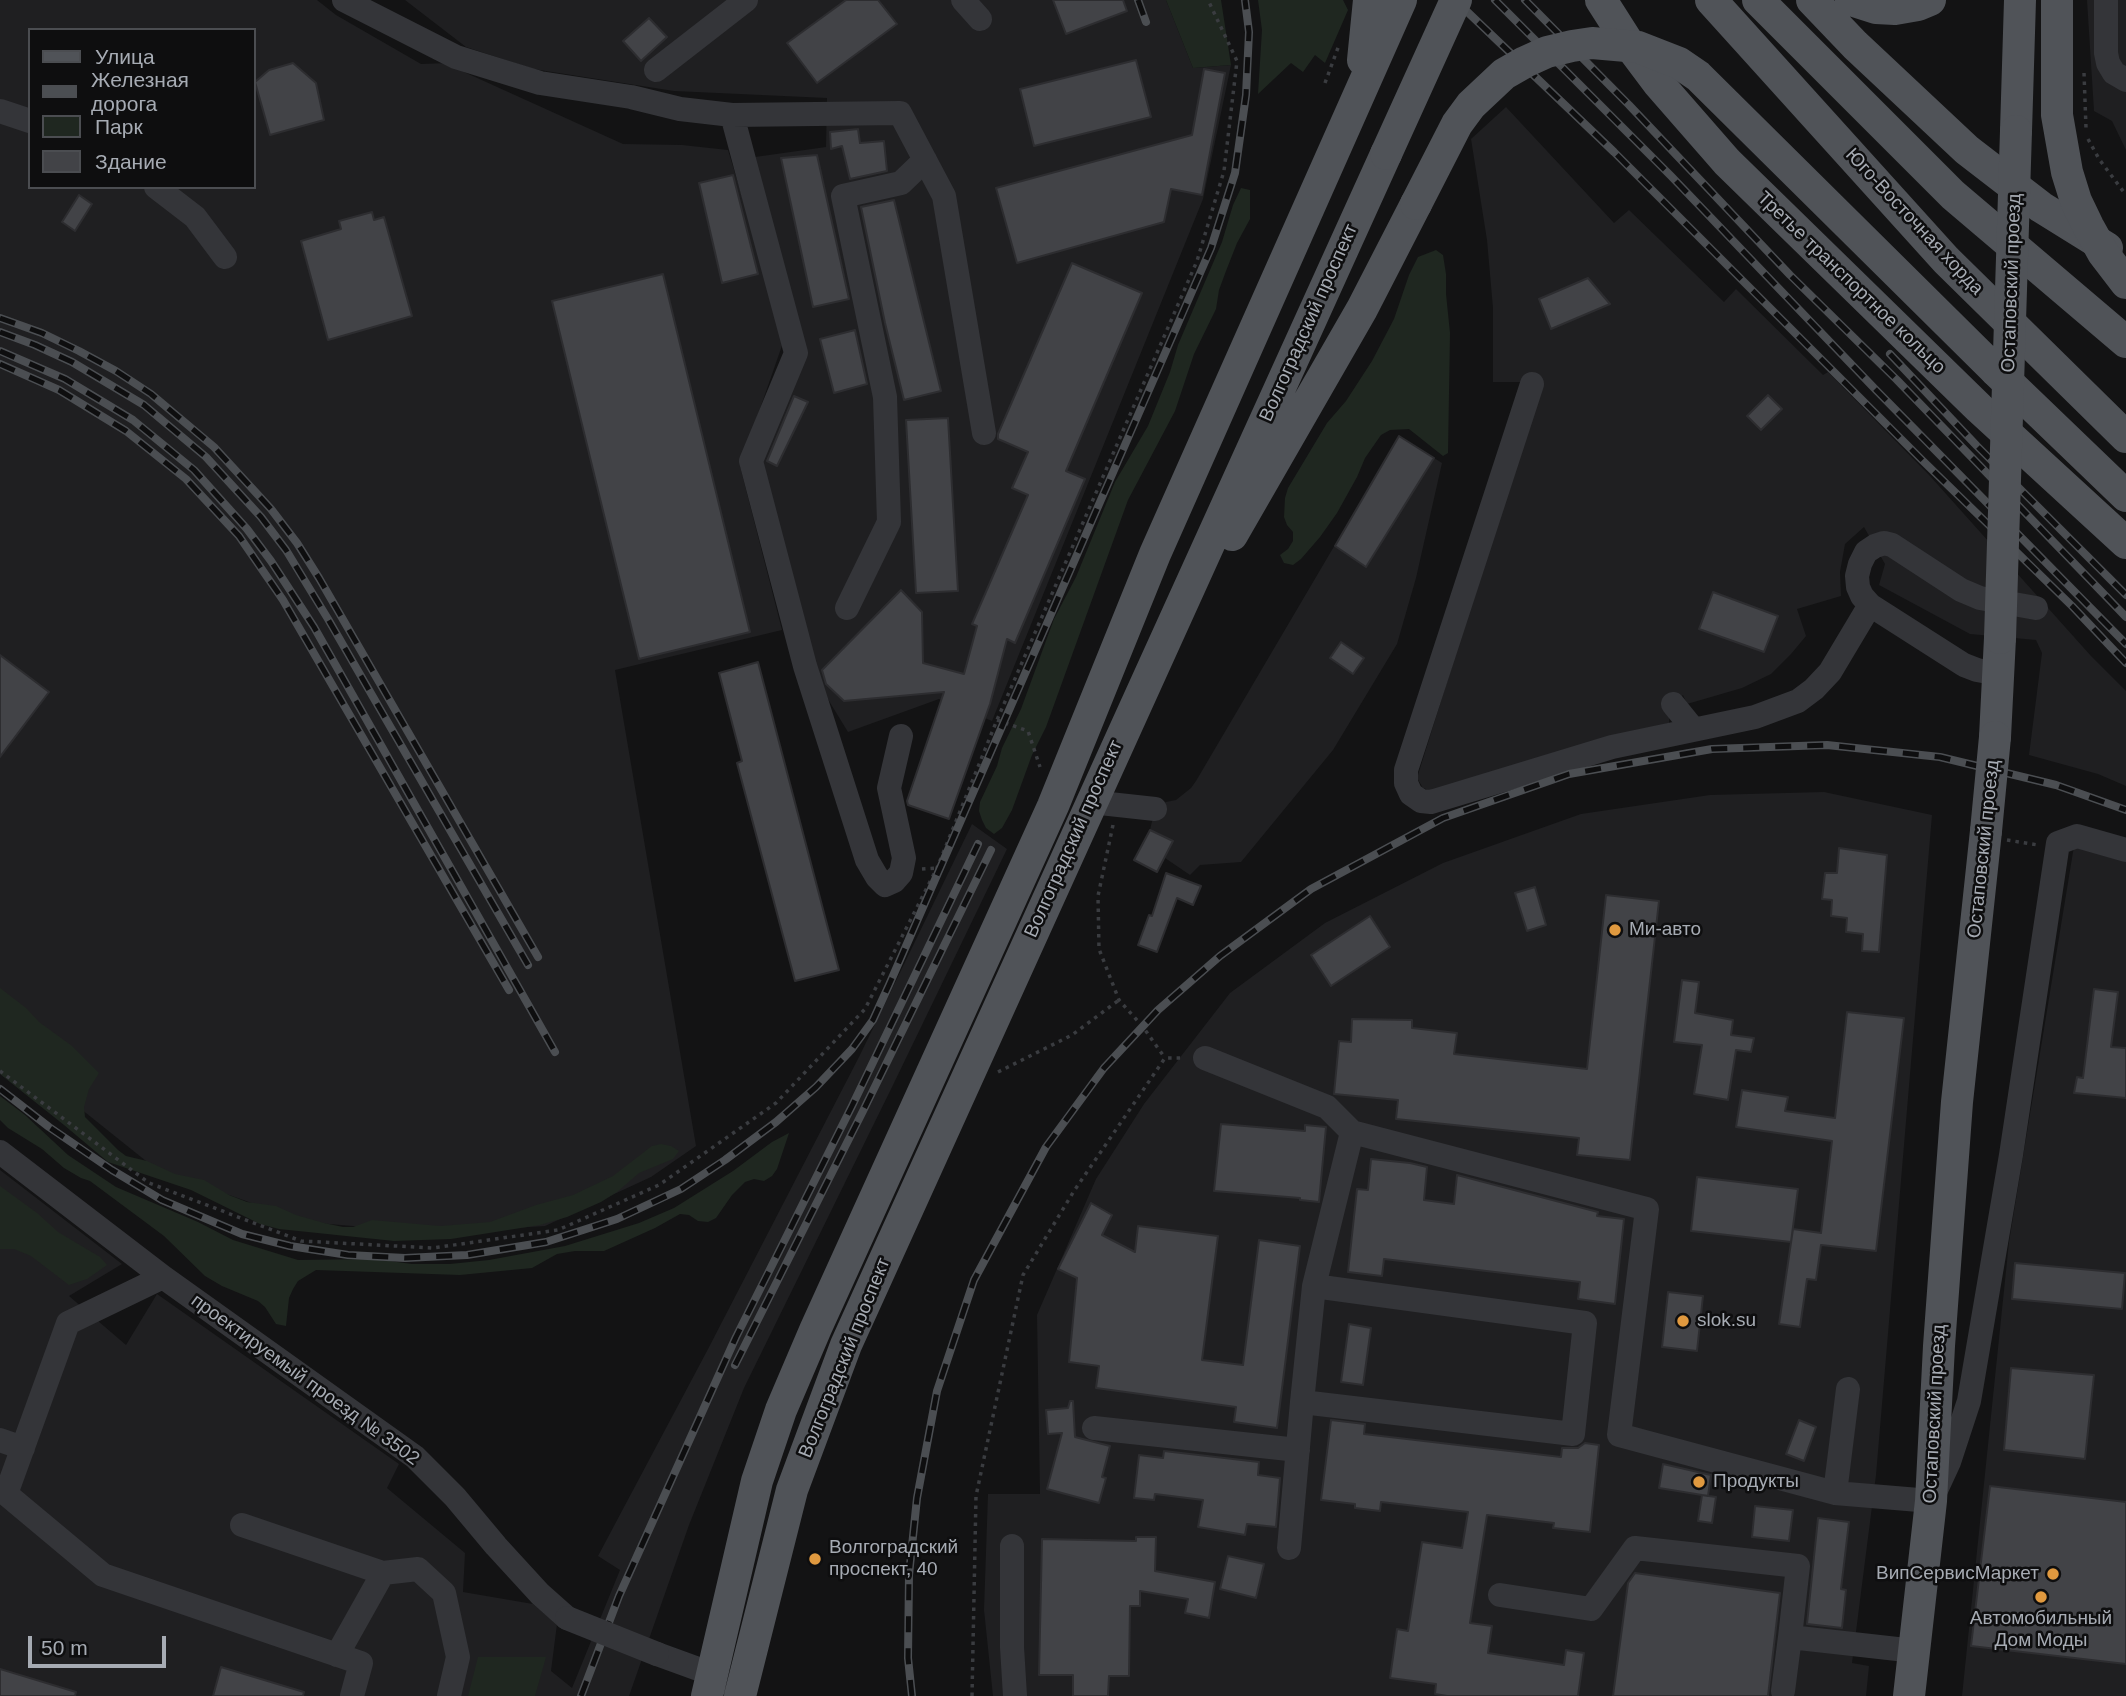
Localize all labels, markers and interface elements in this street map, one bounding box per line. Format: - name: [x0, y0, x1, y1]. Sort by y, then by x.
- legend: [28, 28, 256, 189]
- text: Улица: [95, 45, 155, 68]
- text: Железная дорога: [91, 68, 189, 115]
- text: Парк: [95, 115, 143, 138]
- street label: Юго-Восточная хорда: [1840, 144, 1988, 300]
- text: Здание: [95, 150, 167, 173]
- street label: Третье транспортное кольцо: [1752, 187, 1950, 379]
- street label: Остаповский проезд: [1997, 193, 2027, 373]
- street label: Волгоградский проспект: [1255, 221, 1363, 425]
- street label: Волгоградский проспект: [1020, 737, 1128, 941]
- street label: Остаповский проезд: [1963, 759, 2005, 939]
- place label: Ми-авто: [1629, 919, 1701, 941]
- marker: Ми-авто: [1607, 922, 1623, 938]
- street label: Волгоградский проспект: [794, 1255, 896, 1461]
- street label: проектируемый проезд № 3502: [186, 1289, 424, 1471]
- place label: slok.su: [1697, 1310, 1756, 1332]
- marker: slok.su: [1675, 1313, 1691, 1329]
- street label: Остаповский проезд: [1919, 1324, 1951, 1504]
- place label: Продукты: [1713, 1471, 1799, 1493]
- marker: Продукты: [1691, 1474, 1707, 1490]
- place label: Волгоградский проспект, 40: [829, 1537, 958, 1581]
- marker: Волгоградский проспект, 40: [807, 1551, 823, 1567]
- place label: ВипСервисМаркет: [1876, 1563, 2039, 1585]
- marker: ВипСервисМаркет: [2045, 1566, 2061, 1582]
- marker: Автомобильный Дом Моды: [2033, 1589, 2049, 1605]
- place label: Автомобильный Дом Моды: [1970, 1608, 2112, 1652]
- scale bar: [32, 1622, 170, 1666]
- text: 50 m: [41, 1636, 88, 1659]

